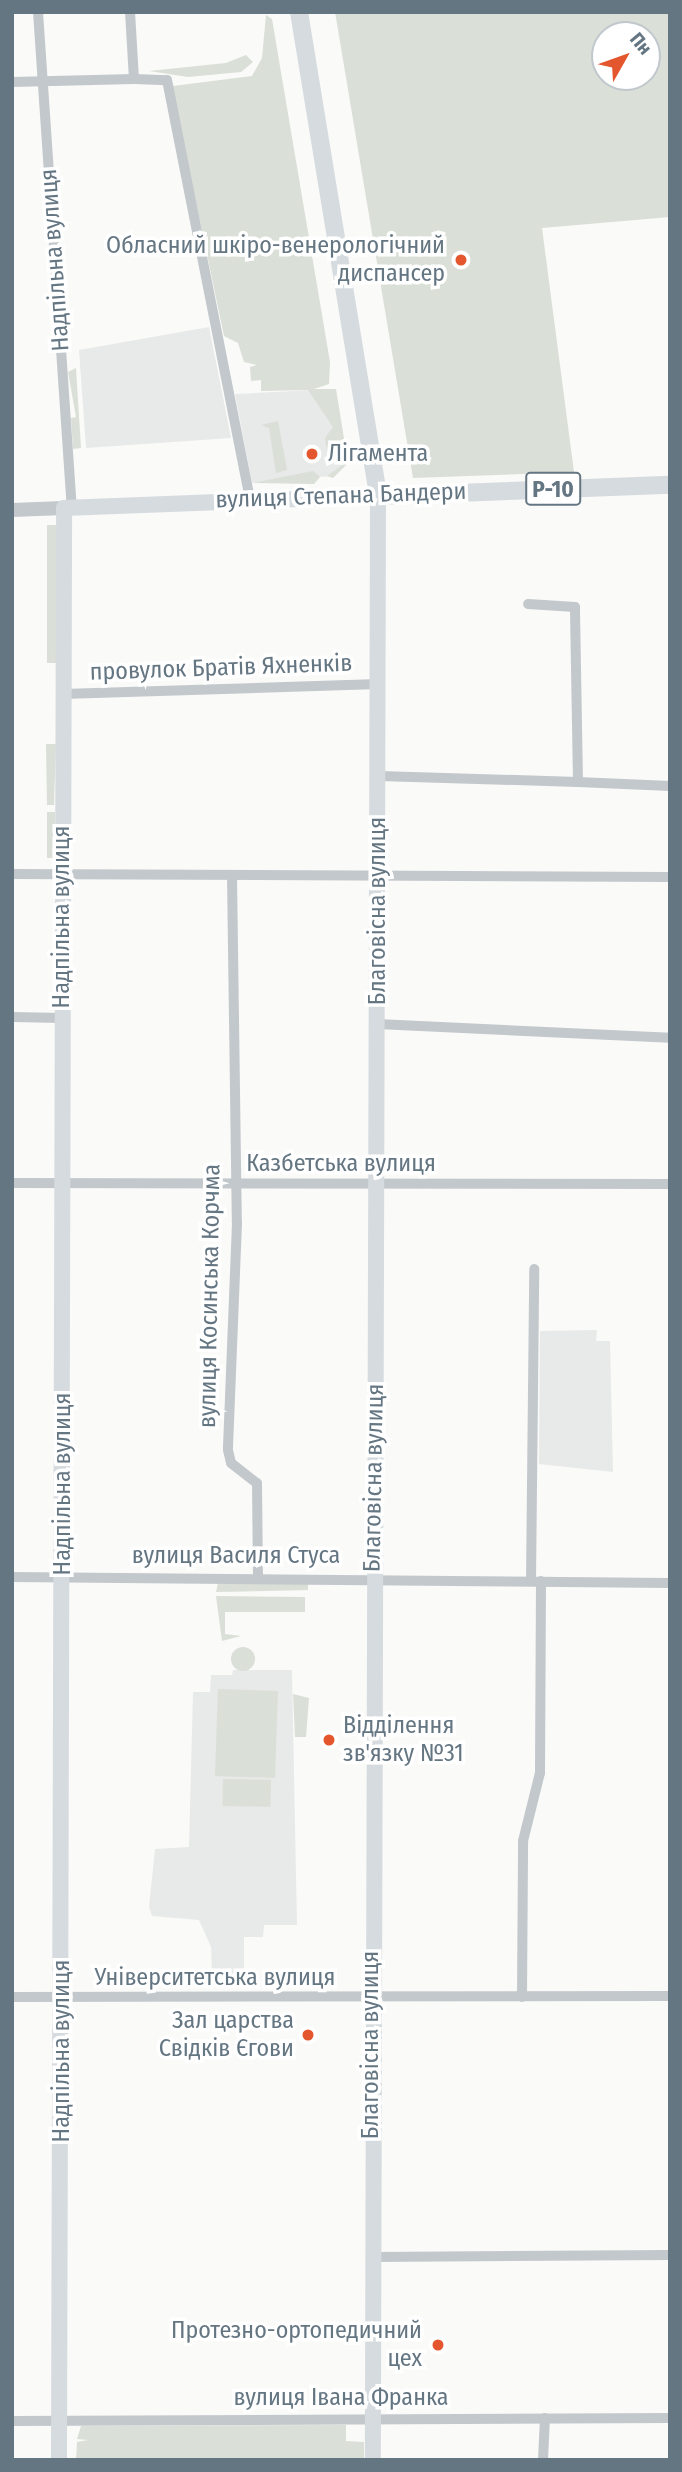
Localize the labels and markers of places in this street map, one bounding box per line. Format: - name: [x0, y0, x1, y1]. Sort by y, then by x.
- place label: Обласний шкіро-венерологічний диспансер: [106, 232, 445, 288]
- marker: Обласний шкіро-венерологічний диспансер: [451, 250, 471, 270]
- place label: Лігамента: [328, 440, 428, 468]
- marker: Лігамента: [302, 444, 322, 464]
- place label: Відділення зв'язку №31: [343, 1712, 464, 1768]
- marker: Відділення зв'язку №31: [321, 1732, 337, 1748]
- place label: Зал царства Свідків Єгови: [159, 2007, 294, 2063]
- marker: Зал царства Свідків Єгови: [300, 2027, 316, 2043]
- place label: Протезно-ортопедичний цех: [171, 2317, 422, 2373]
- marker: Протезно-ортопедичний цех: [428, 2335, 448, 2355]

